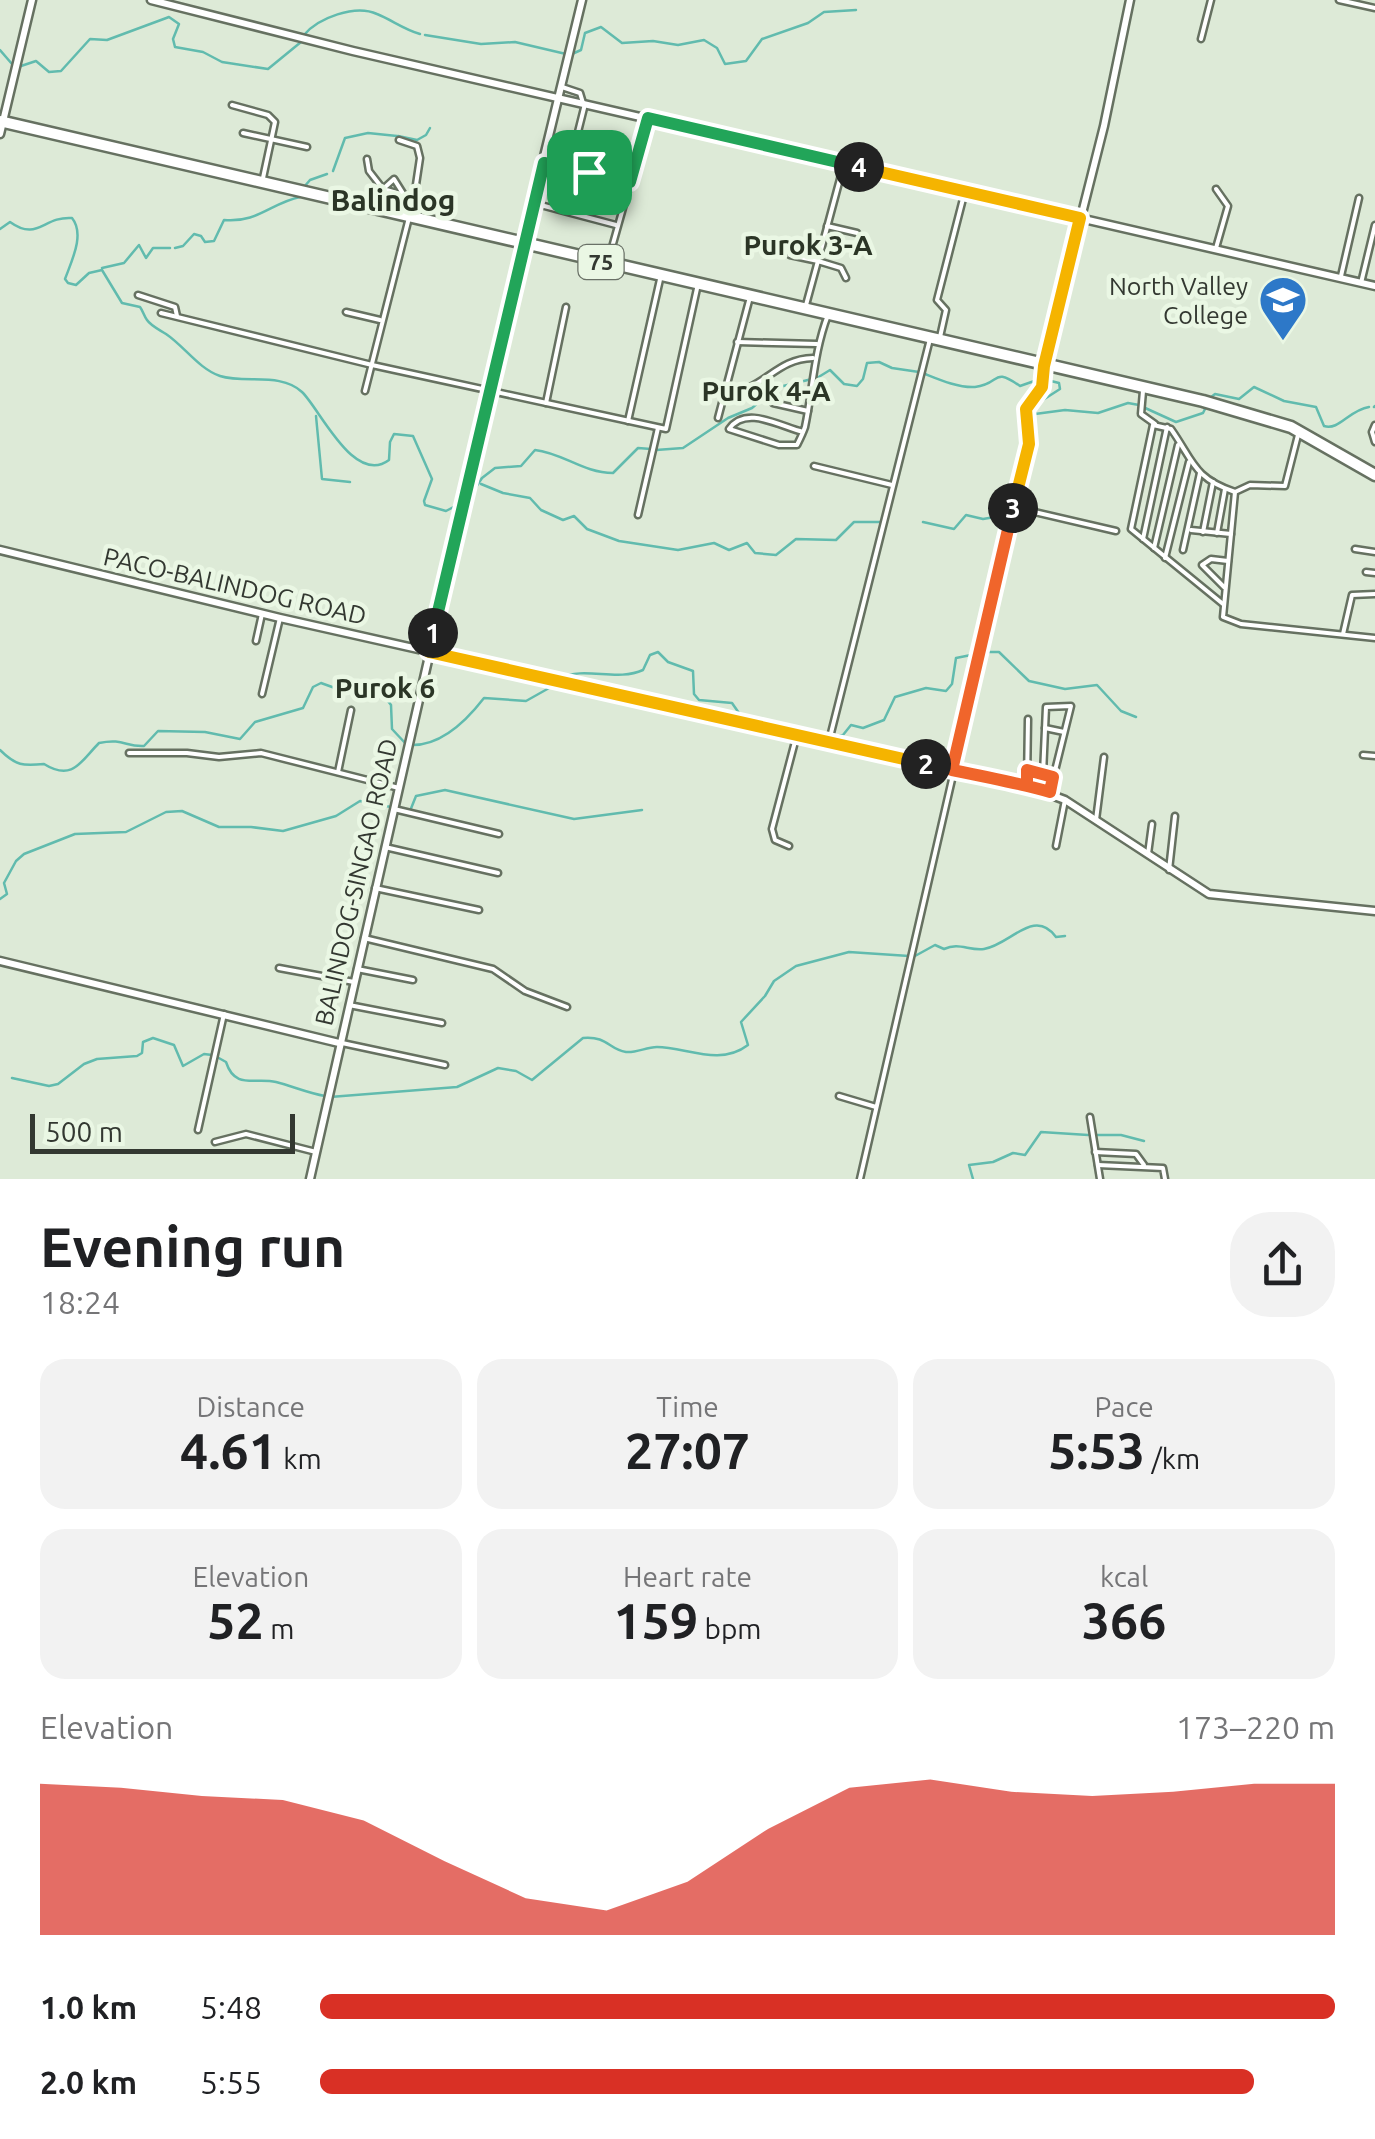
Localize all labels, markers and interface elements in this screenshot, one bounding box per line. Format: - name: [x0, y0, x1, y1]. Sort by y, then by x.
- pin: [547, 130, 632, 215]
- pin: 4: [834, 142, 884, 192]
- icon: arrive: [562, 145, 617, 200]
- text: 4: [851, 151, 867, 182]
- district label: Balindog: [331, 183, 455, 217]
- district label: Purok 3-A: [743, 229, 873, 260]
- road number: 75: [578, 245, 624, 279]
- place label: North Valley College: [1109, 272, 1248, 329]
- school or university icon: North Valley College: [1257, 274, 1309, 342]
- district label: Purok 4-A: [701, 375, 831, 406]
- pin: 3: [988, 483, 1038, 533]
- text: 3: [1005, 492, 1021, 523]
- street label: PACO-BALINDOG ROAD: [101, 542, 369, 630]
- pin: 1: [408, 608, 458, 658]
- text: 1: [425, 617, 441, 648]
- district label: Purok 6: [335, 672, 435, 703]
- street label: BALINDOG-SINGAO ROAD: [309, 736, 403, 1028]
- pin: 2: [901, 739, 951, 789]
- text: 2: [918, 748, 934, 779]
- scale bar: [30, 1109, 295, 1154]
- text: 500 m: [45, 1116, 123, 1147]
- button: share: [1230, 1212, 1335, 1317]
- text: Evening run: [40, 1216, 345, 1277]
- text: 18:24: [40, 1284, 120, 1320]
- text: Distance: [197, 1391, 305, 1422]
- text: Time: [656, 1391, 719, 1422]
- text: Pace: [1095, 1391, 1154, 1422]
- text: 4.61: [180, 1422, 277, 1478]
- text: 27:07: [625, 1422, 750, 1478]
- text: 5:53: [1048, 1422, 1145, 1478]
- text: km: [277, 1443, 322, 1474]
- text: /km: [1145, 1443, 1200, 1474]
- text: Elevation: [192, 1561, 309, 1592]
- text: Heart rate: [623, 1561, 752, 1592]
- text: kcal: [1100, 1561, 1148, 1592]
- text: 52: [207, 1592, 264, 1648]
- text: 159: [614, 1592, 698, 1648]
- text: 366: [1082, 1592, 1166, 1648]
- text: m: [264, 1613, 294, 1644]
- text: bpm: [698, 1613, 761, 1644]
- text: Elevation: [40, 1709, 173, 1745]
- text: 173–220 m: [1176, 1709, 1335, 1745]
- text: 1.0 km: [40, 1989, 137, 2025]
- text: 5:48: [200, 1989, 262, 2025]
- text: 2.0 km: [40, 2064, 137, 2100]
- text: 5:55: [200, 2064, 262, 2100]

